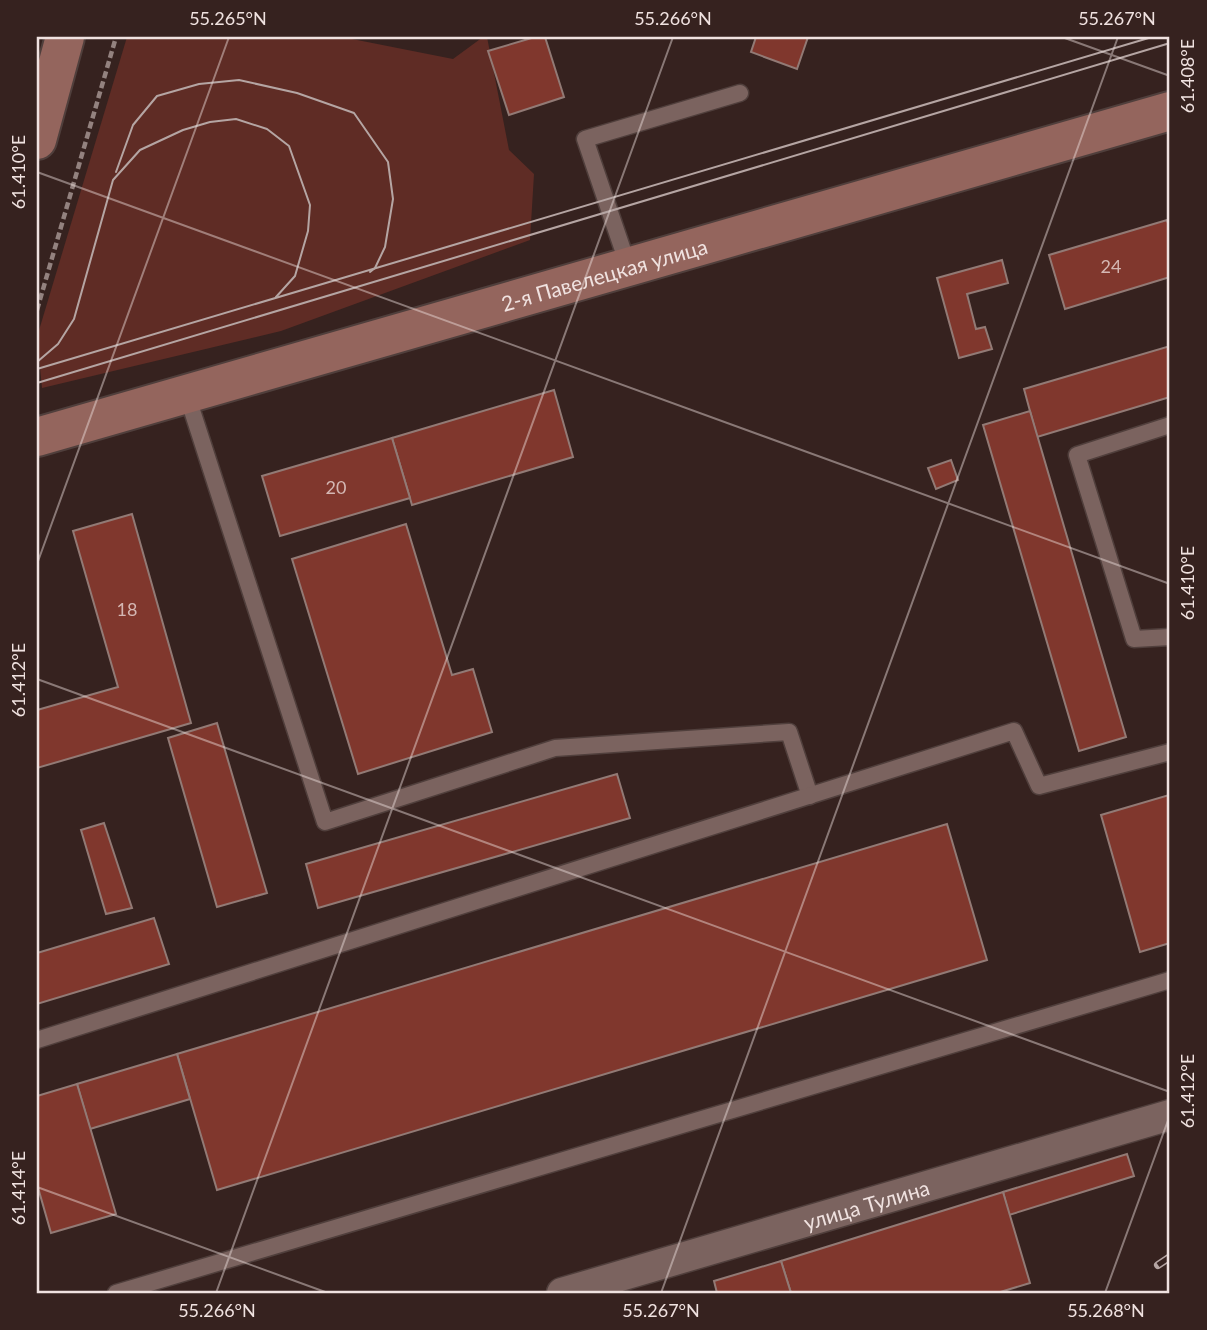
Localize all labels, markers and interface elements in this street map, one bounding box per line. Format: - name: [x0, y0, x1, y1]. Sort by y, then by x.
- text: 55.265°N: [189, 7, 267, 29]
- text: 55.266°N: [634, 7, 712, 29]
- text: 55.267°N: [1078, 7, 1156, 29]
- text: 61.408°E: [1176, 39, 1198, 113]
- text: 61.410°E: [7, 135, 29, 209]
- street label: 2-я Павелецкая улица: [498, 232, 710, 315]
- house number: 24: [1101, 255, 1121, 277]
- house number: 20: [326, 476, 346, 498]
- text: 61.410°E: [1176, 546, 1198, 620]
- house number: 18: [117, 598, 137, 620]
- text: 61.412°E: [7, 643, 29, 717]
- text: 61.412°E: [1176, 1054, 1198, 1128]
- text: 61.414°E: [7, 1151, 29, 1225]
- street label: улица Тулина: [800, 1174, 932, 1234]
- text: 55.266°N: [178, 1299, 256, 1321]
- text: 55.267°N: [622, 1299, 700, 1321]
- text: 55.268°N: [1067, 1299, 1145, 1321]

